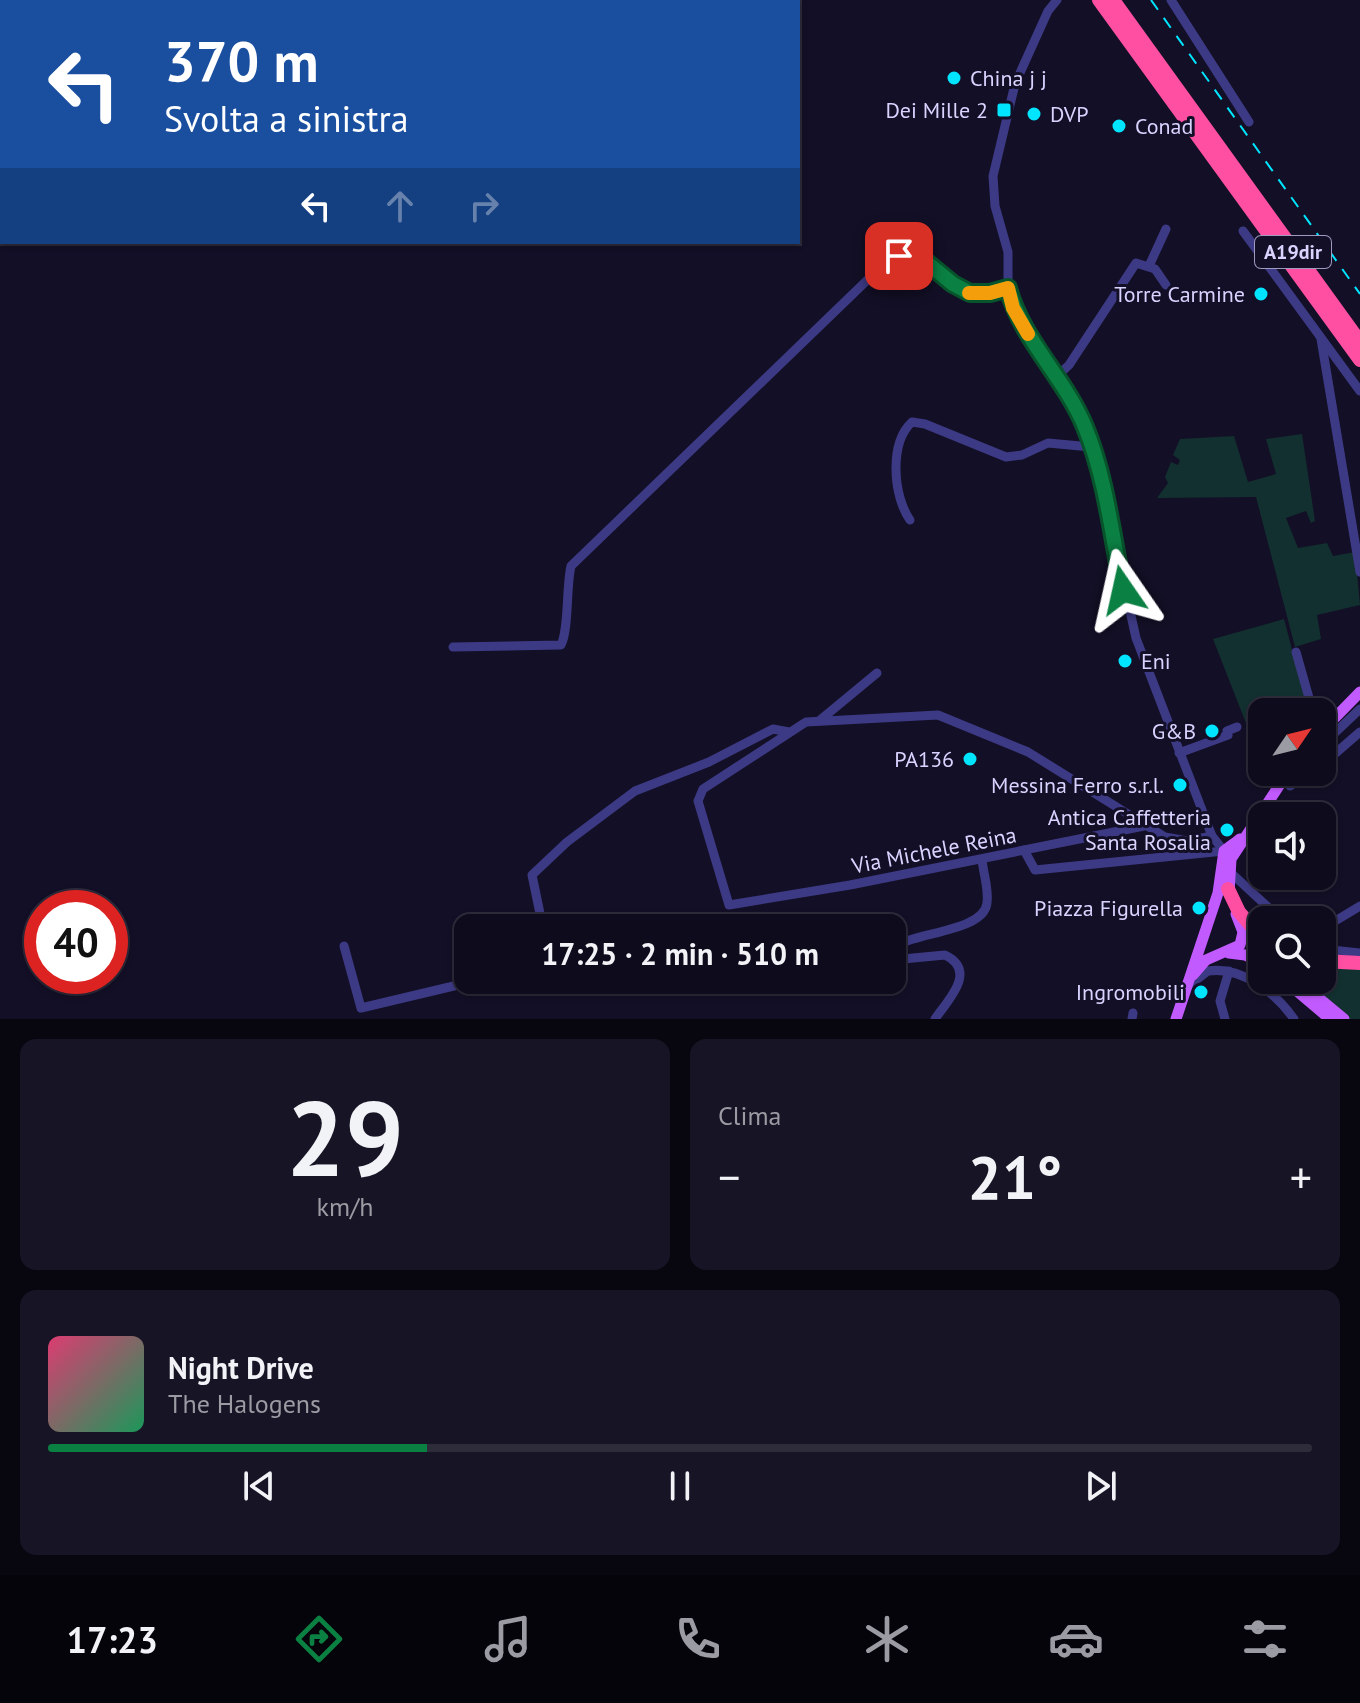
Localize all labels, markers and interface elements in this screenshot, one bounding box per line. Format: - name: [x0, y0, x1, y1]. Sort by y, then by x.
- text: 370 m: [164, 25, 319, 97]
- icon: left: [32, 32, 136, 136]
- place label: China j j: [970, 64, 1047, 92]
- marker: China j j: [945, 69, 963, 87]
- text: Svolta a sinistra: [164, 95, 409, 142]
- place label: Dei Mille 2: [885, 96, 988, 124]
- place label: DVP: [1050, 100, 1089, 128]
- marker: Dei Mille 2: [995, 101, 1013, 119]
- marker: DVP: [1025, 105, 1043, 123]
- place label: Conad: [1135, 112, 1193, 140]
- marker: Conad: [1110, 117, 1128, 135]
- icon: left: [294, 184, 338, 228]
- icon: ahead: [378, 184, 422, 228]
- icon: right: [462, 184, 506, 228]
- pin: [865, 222, 933, 290]
- icon: arrive: [877, 234, 921, 278]
- road number: A19dir: [1255, 236, 1331, 268]
- place label: Torre Carmine: [1114, 280, 1245, 308]
- marker: Torre Carmine: [1252, 285, 1270, 303]
- position arrow: [1081, 548, 1165, 632]
- place label: Eni: [1141, 647, 1171, 675]
- marker: Eni: [1116, 652, 1134, 670]
- north arrow: [1248, 698, 1336, 786]
- map controls: [1248, 698, 1336, 994]
- place label: G&B: [1152, 717, 1196, 745]
- marker: G&B: [1203, 722, 1221, 740]
- place label: PA136: [894, 745, 954, 773]
- marker: PA136: [961, 750, 979, 768]
- place label: Messina Ferro s.r.l.: [991, 771, 1164, 799]
- marker: Messina Ferro s.r.l.: [1171, 776, 1189, 794]
- button: sound: [1248, 802, 1336, 890]
- place label: Antica Caffetteria Santa Rosalia: [1048, 803, 1211, 856]
- street label: Via Michele Reina: [848, 820, 1019, 880]
- marker: Antica Caffetteria Santa Rosalia: [1218, 821, 1236, 839]
- speed limit sign: 40: [24, 890, 128, 994]
- place label: Piazza Figurella: [1034, 894, 1183, 922]
- marker: Piazza Figurella: [1190, 899, 1208, 917]
- button: search: [1248, 906, 1336, 994]
- text: 17:25 · 2 min · 510 m: [541, 934, 819, 973]
- place label: Ingromobili: [1076, 978, 1185, 1006]
- marker: Ingromobili: [1192, 983, 1210, 1001]
- text: 29: [286, 1070, 404, 1205]
- text: Clima: [718, 1099, 781, 1132]
- text: 21°: [968, 1138, 1062, 1216]
- text: −: [718, 1148, 740, 1205]
- text: +: [1290, 1148, 1312, 1205]
- text: km/h: [317, 1190, 374, 1223]
- text: Night Drive: [168, 1348, 314, 1387]
- text: The Halogens: [168, 1387, 321, 1420]
- icon: previous: [237, 1464, 281, 1508]
- icon: pause: [658, 1464, 702, 1508]
- icon: next: [1079, 1464, 1123, 1508]
- icon: directions: [291, 1611, 347, 1667]
- icon: music: [480, 1611, 536, 1667]
- icon: phone: [670, 1611, 726, 1667]
- icon: climate: [859, 1611, 915, 1667]
- icon: car: [1048, 1611, 1104, 1667]
- icon: filters: [1237, 1611, 1293, 1667]
- text: 17:23: [67, 1616, 158, 1663]

